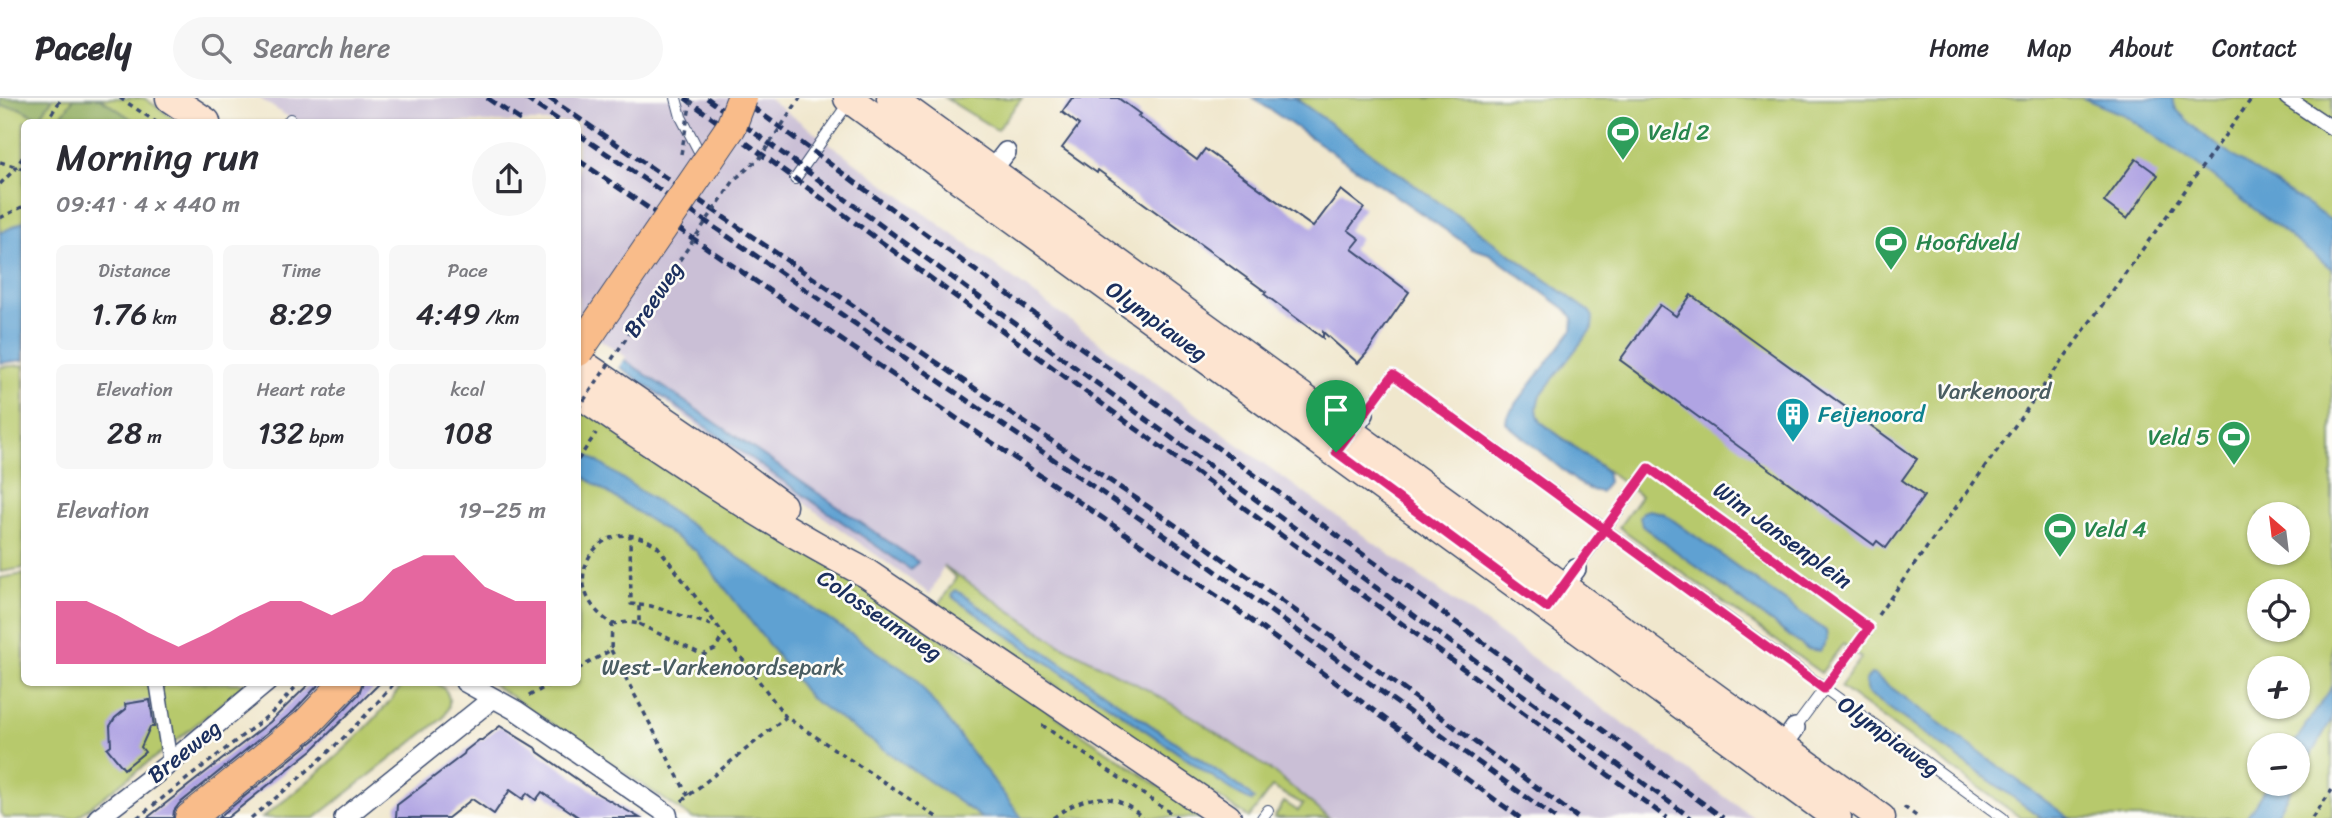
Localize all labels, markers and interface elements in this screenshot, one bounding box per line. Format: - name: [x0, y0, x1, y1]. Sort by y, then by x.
- search box: [173, 17, 663, 80]
- text: Pacely: [35, 19, 131, 77]
- text: Search here: [253, 25, 390, 71]
- text: Home: [1929, 27, 1989, 69]
- text: Map: [2027, 27, 2071, 69]
- text: About: [2109, 27, 2174, 69]
- text: Contact: [2212, 27, 2297, 69]
- icon: search: [197, 29, 235, 67]
- place label: Veld 2: [1648, 112, 1710, 153]
- sports icon: Veld 2: [1604, 113, 1642, 162]
- text: Morning run: [56, 124, 259, 191]
- button: share: [472, 142, 546, 216]
- text: 09:41 · 4 × 440 m: [56, 184, 240, 225]
- place label: Hoofdveld: [1916, 222, 2020, 263]
- sports icon: Hoofdveld: [1872, 223, 1910, 272]
- street label: Breeweg: [612, 252, 695, 346]
- text: Distance: [98, 254, 170, 287]
- text: Time: [281, 254, 321, 287]
- text: Pace: [448, 254, 488, 287]
- street label: Olympiaweg: [1096, 270, 1217, 373]
- text: 1.76: [91, 287, 148, 341]
- text: 8:29: [270, 287, 332, 341]
- text: 4:49: [416, 287, 481, 341]
- text: km: [148, 301, 177, 334]
- text: /km: [481, 301, 520, 334]
- park label: Varkenoord: [1937, 371, 2053, 412]
- text: Elevation: [96, 373, 173, 406]
- text: Heart rate: [256, 373, 346, 406]
- text: kcal: [450, 373, 485, 406]
- pin: [1306, 380, 1366, 452]
- icon: arrive: [1317, 391, 1355, 429]
- place label: Feijenoord: [1818, 394, 1926, 435]
- building icon: Feijenoord: [1774, 395, 1812, 444]
- text: 28: [107, 406, 142, 460]
- text: 132: [258, 406, 304, 460]
- text: 108: [443, 406, 493, 460]
- place label: Veld 5: [2148, 417, 2210, 458]
- sports icon: Veld 5: [2215, 418, 2253, 467]
- text: m: [142, 420, 162, 453]
- text: bpm: [304, 420, 344, 453]
- street label: Wim Jansenplein: [1704, 470, 1861, 600]
- text: Elevation: [56, 490, 149, 531]
- text: 19–25 m: [458, 490, 546, 531]
- north arrow: [2247, 502, 2310, 565]
- map controls: [2247, 502, 2310, 796]
- place label: Veld 4: [2084, 509, 2147, 550]
- sports icon: Veld 4: [2041, 510, 2079, 559]
- street label: Colosseumweg: [808, 558, 951, 673]
- button: locate: [2247, 579, 2310, 642]
- park label: West-Varkenoordsepark: [601, 647, 845, 688]
- button: +: [2247, 656, 2310, 719]
- street label: Olympiaweg: [1828, 685, 1949, 788]
- street label: Breeweg: [138, 708, 231, 794]
- button: −: [2247, 733, 2310, 796]

